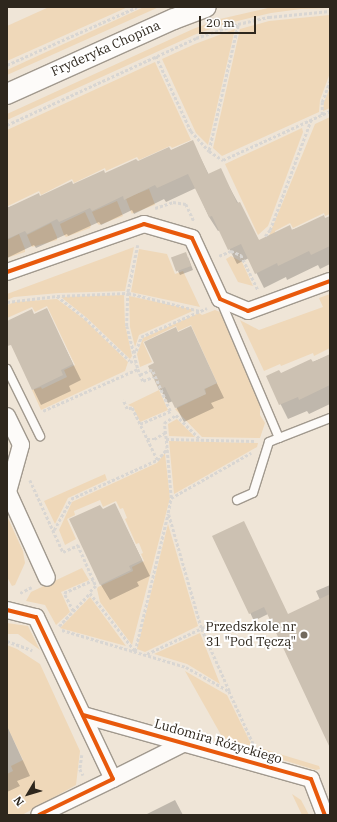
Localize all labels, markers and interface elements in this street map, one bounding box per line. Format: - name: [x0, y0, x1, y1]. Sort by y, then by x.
- scale bar: [201, 8, 258, 34]
- text: 20 m: [206, 15, 235, 30]
- street label: Fryderyka Chopina: [49, 18, 163, 80]
- place label: Przedszkole nr 31 "Pod Tęczą": [205, 620, 296, 651]
- marker: Przedszkole nr 31 "Pod Tęczą": [299, 630, 309, 640]
- street label: Ludomira Różyckiego: [152, 716, 284, 768]
- north arrow: [8, 774, 48, 814]
- text: N: [10, 794, 27, 809]

